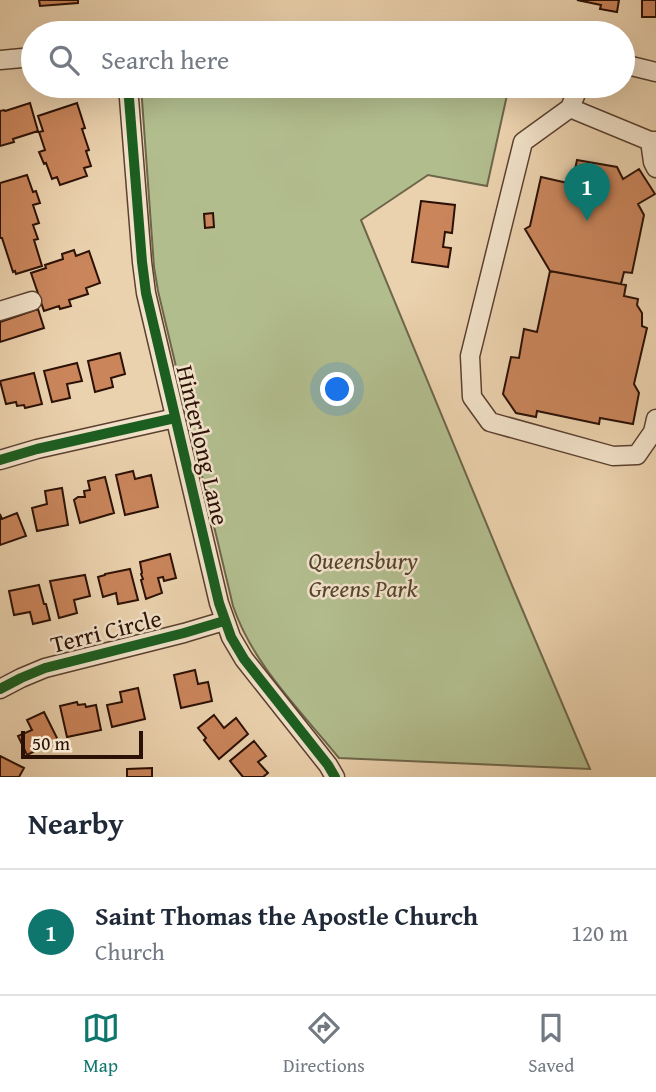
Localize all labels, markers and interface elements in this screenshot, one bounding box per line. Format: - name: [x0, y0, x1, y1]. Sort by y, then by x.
- search box: [21, 21, 635, 98]
- text: Search here: [101, 40, 229, 79]
- icon: search: [45, 41, 83, 79]
- pin: 1: [564, 163, 610, 221]
- street label: Hinterlong Lane: [168, 362, 238, 528]
- your location: [320, 372, 354, 406]
- park label: Queensbury Greens Park: [308, 543, 418, 606]
- street label: Terri Circle: [47, 600, 165, 662]
- scale bar: [21, 728, 144, 760]
- text: 50 m: [32, 729, 70, 757]
- text: Nearby: [28, 801, 124, 845]
- text: Saint Thomas the Apostle Church: [95, 896, 478, 935]
- text: 1: [45, 916, 57, 949]
- text: 120 m: [571, 916, 628, 949]
- text: Church: [95, 935, 165, 968]
- tab: Map: [82, 1009, 120, 1079]
- tab: Directions: [283, 1009, 365, 1079]
- tab: Saved: [528, 1009, 574, 1079]

